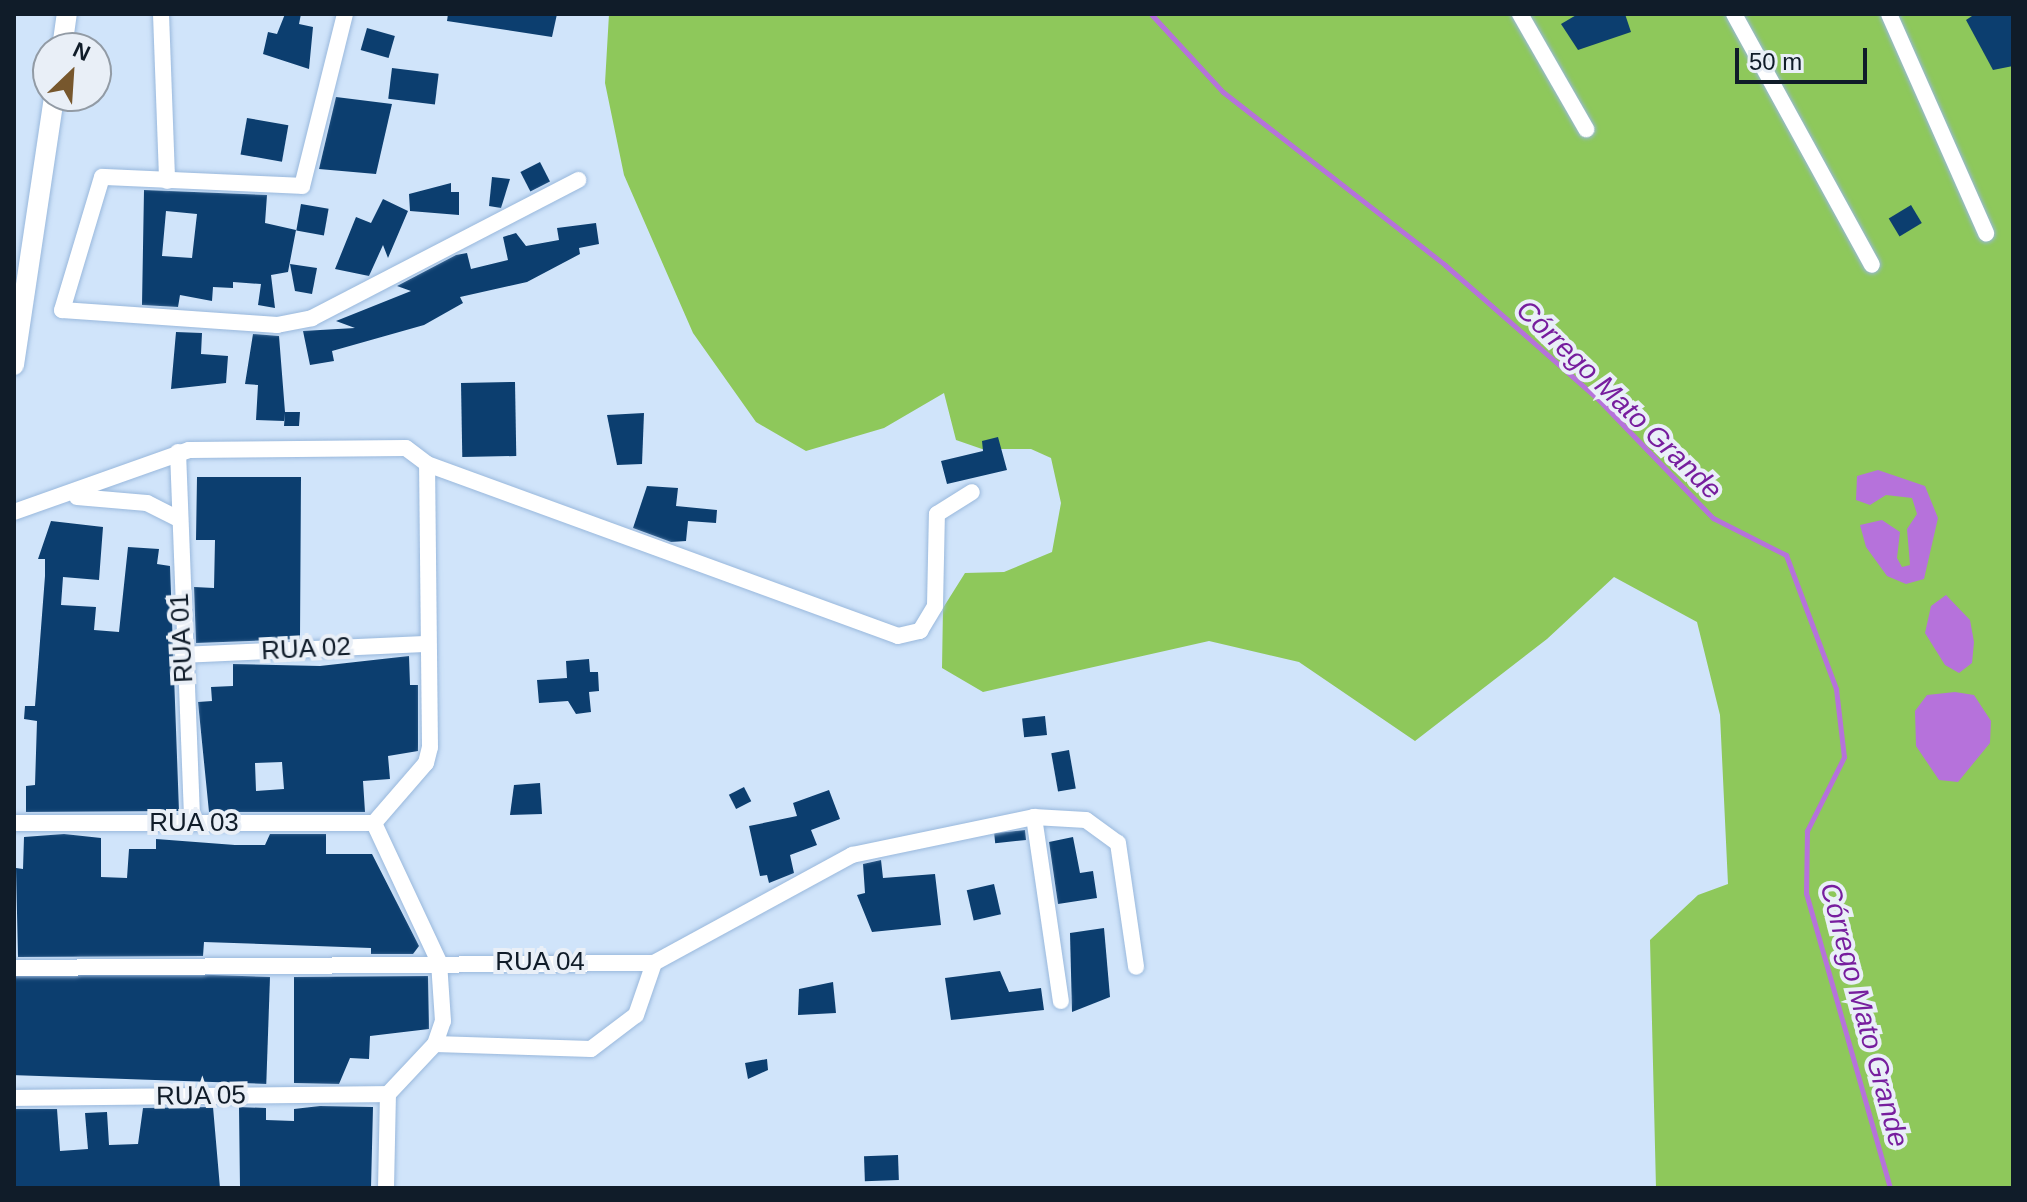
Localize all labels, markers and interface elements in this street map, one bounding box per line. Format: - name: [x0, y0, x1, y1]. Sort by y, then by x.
- north arrow: [32, 32, 112, 112]
- scale bar: [1739, 32, 1871, 82]
- text: N: [69, 37, 94, 66]
- text: 50 m: [1749, 48, 1802, 75]
- water label: Córrego Mato Grande: [1509, 293, 1729, 507]
- street label: RUA 01: [164, 592, 200, 684]
- street label: RUA 02: [260, 631, 352, 667]
- street label: RUA 03: [148, 807, 240, 839]
- water label: Córrego Mato Grande: [1813, 879, 1915, 1151]
- street label: RUA 04: [494, 946, 586, 978]
- street label: RUA 05: [155, 1080, 247, 1112]

